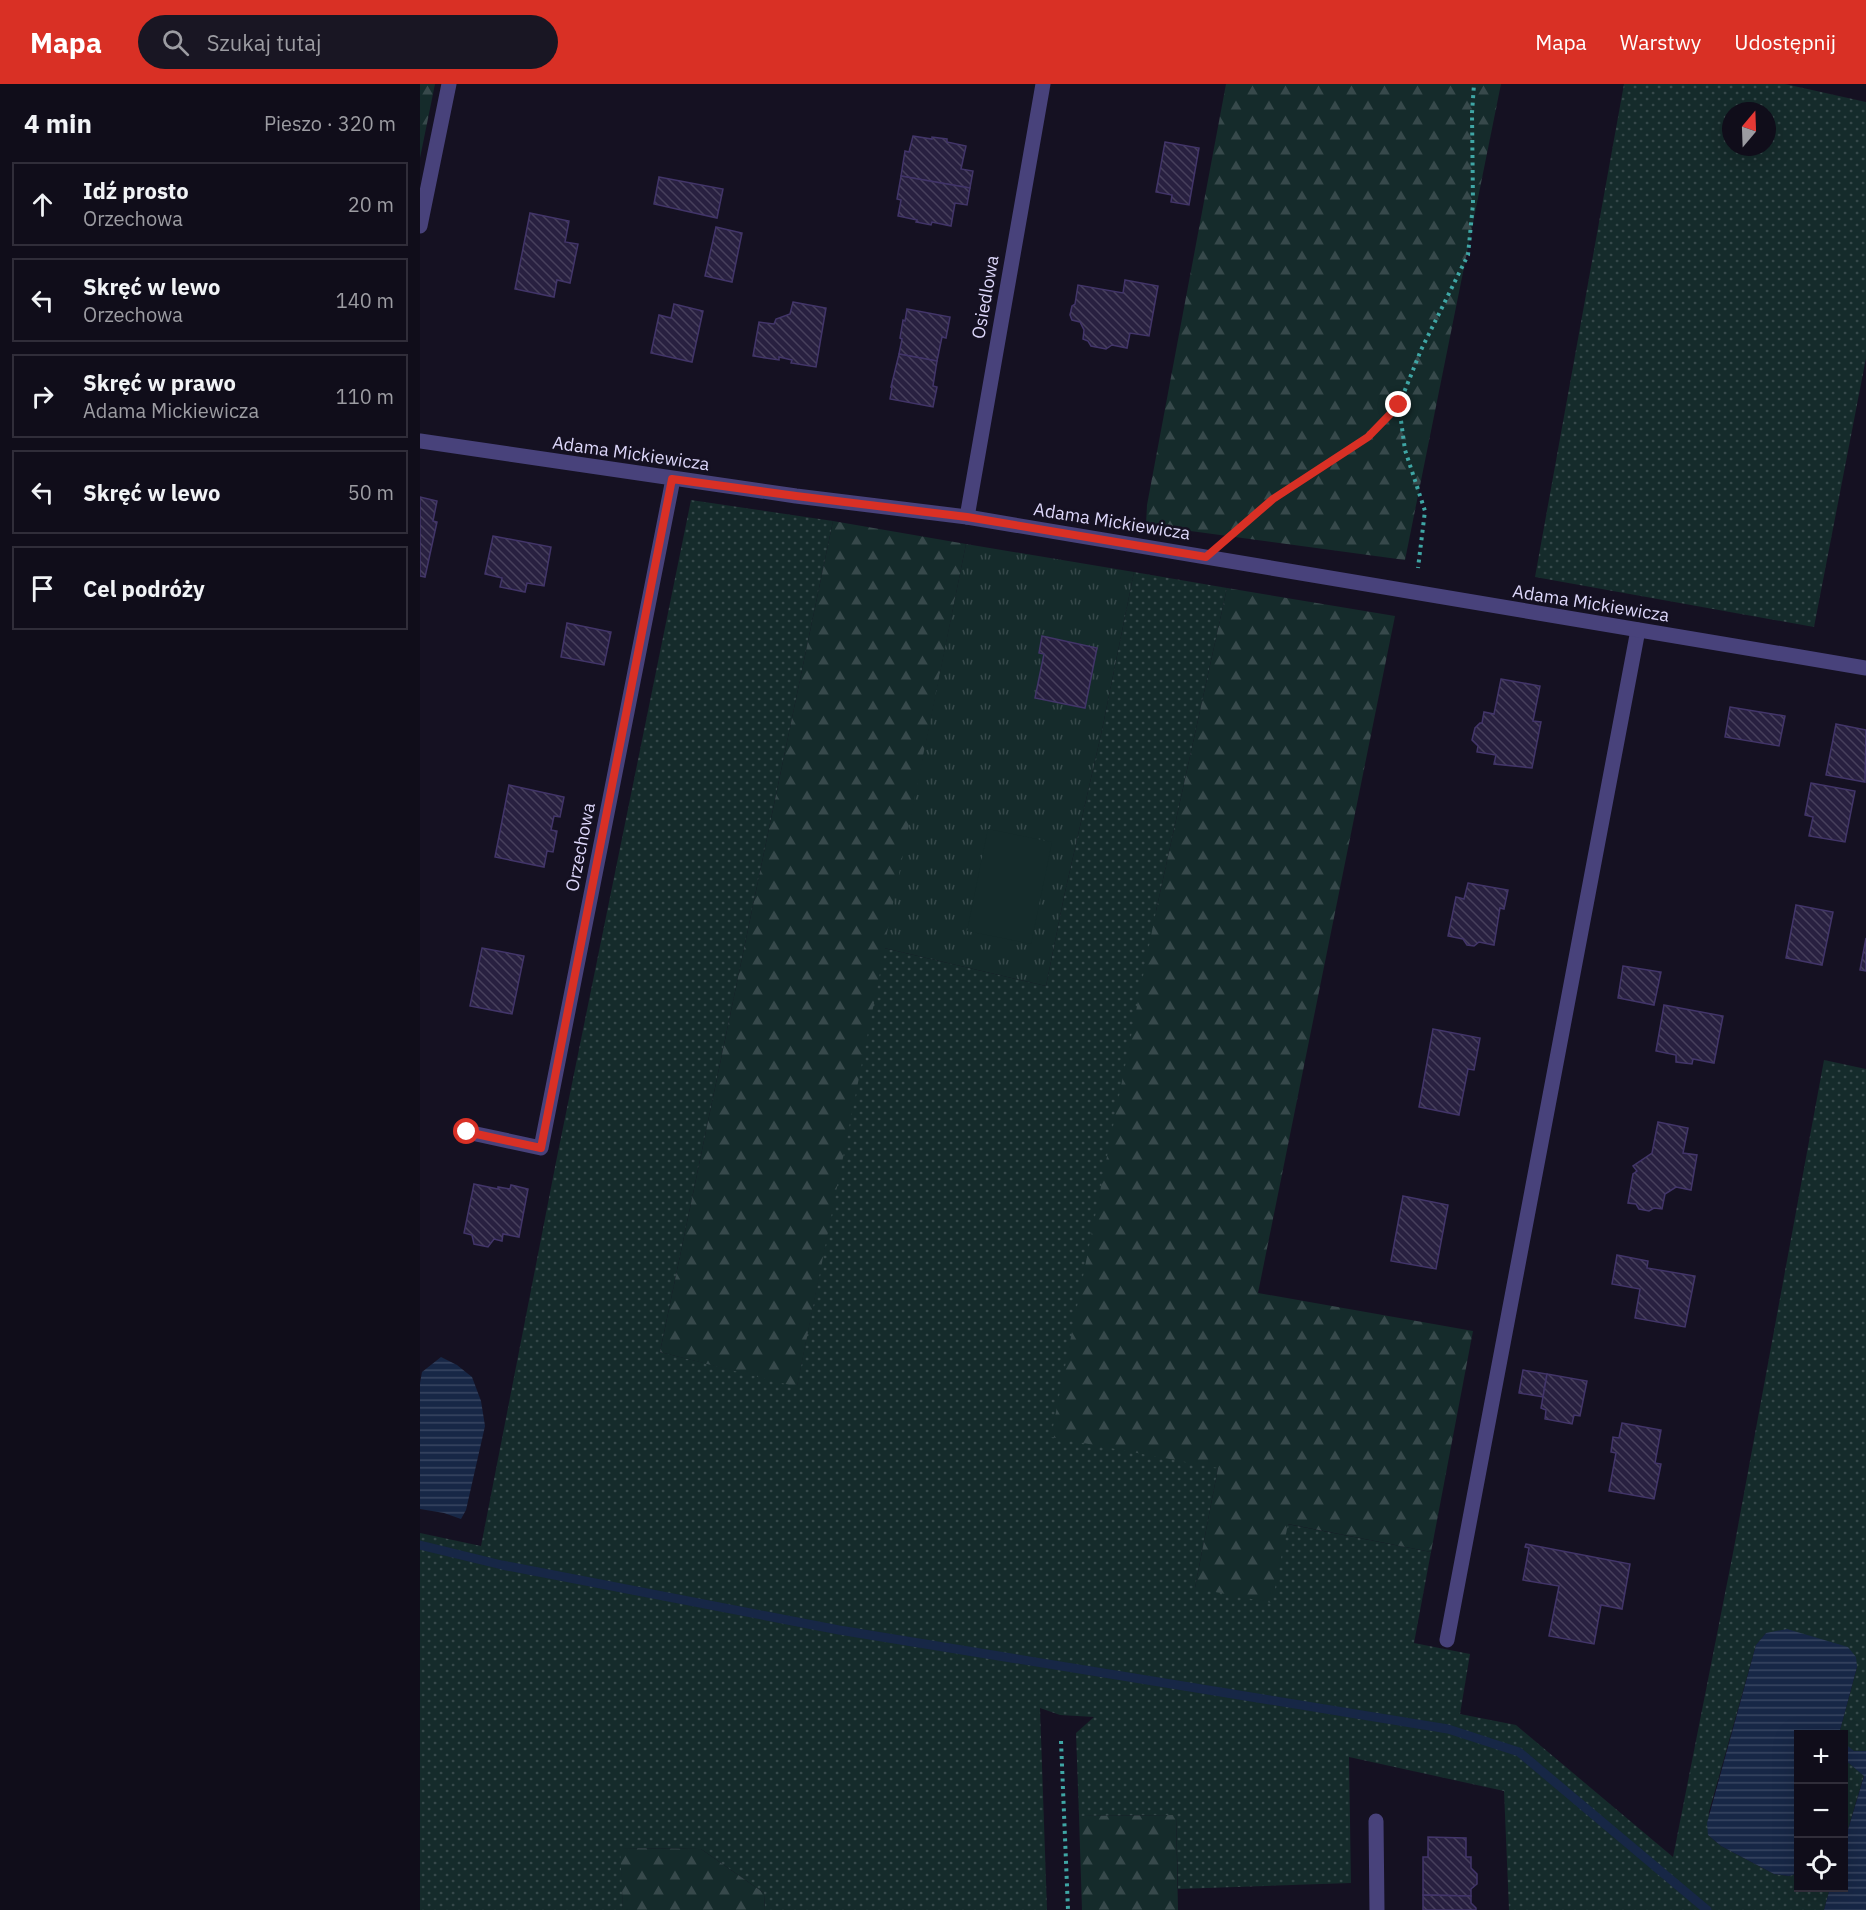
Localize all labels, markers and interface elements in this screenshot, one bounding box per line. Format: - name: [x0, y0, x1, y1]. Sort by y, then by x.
- search box: [138, 15, 558, 69]
- text: Mapa: [30, 24, 102, 61]
- icon: search: [159, 26, 192, 59]
- text: Szukaj tutaj: [207, 28, 321, 57]
- text: Mapa: [1535, 28, 1587, 56]
- text: Warstwy: [1620, 28, 1701, 56]
- text: Udostępnij: [1734, 28, 1836, 56]
- north arrow: [1722, 102, 1776, 156]
- text: 4 min: [24, 106, 92, 140]
- text: Pieszo · 320 m: [264, 110, 396, 137]
- text: Idź prosto: [83, 176, 189, 205]
- icon: ahead: [26, 188, 59, 221]
- text: 20 m: [348, 191, 394, 218]
- text: Orzechowa: [83, 205, 183, 232]
- street label: Osiedlowa: [966, 253, 1004, 341]
- text: Skręć w lewo: [83, 272, 220, 301]
- icon: left: [26, 284, 59, 317]
- text: 140 m: [336, 287, 394, 314]
- text: Orzechowa: [83, 301, 183, 328]
- text: Skręć w prawo: [83, 368, 236, 397]
- icon: right: [26, 380, 59, 413]
- text: 110 m: [336, 383, 394, 410]
- route end: [1385, 391, 1411, 417]
- text: Adama Mickiewicza: [83, 397, 259, 424]
- street label: Adama Mickiewicza: [551, 431, 711, 475]
- icon: left: [26, 476, 59, 509]
- text: Skręć w lewo: [83, 478, 220, 507]
- text: 50 m: [348, 479, 394, 506]
- street label: Adama Mickiewicza: [1032, 497, 1192, 545]
- icon: arrive: [26, 572, 59, 605]
- text: Cel podróży: [83, 574, 205, 603]
- street label: Adama Mickiewicza: [1511, 579, 1671, 627]
- street label: Orzechowa: [560, 800, 600, 893]
- route start: [453, 1118, 479, 1144]
- map controls: [1794, 1730, 1848, 1892]
- button: +: [1794, 1730, 1848, 1784]
- button: −: [1794, 1784, 1848, 1838]
- button: locate: [1794, 1838, 1848, 1892]

